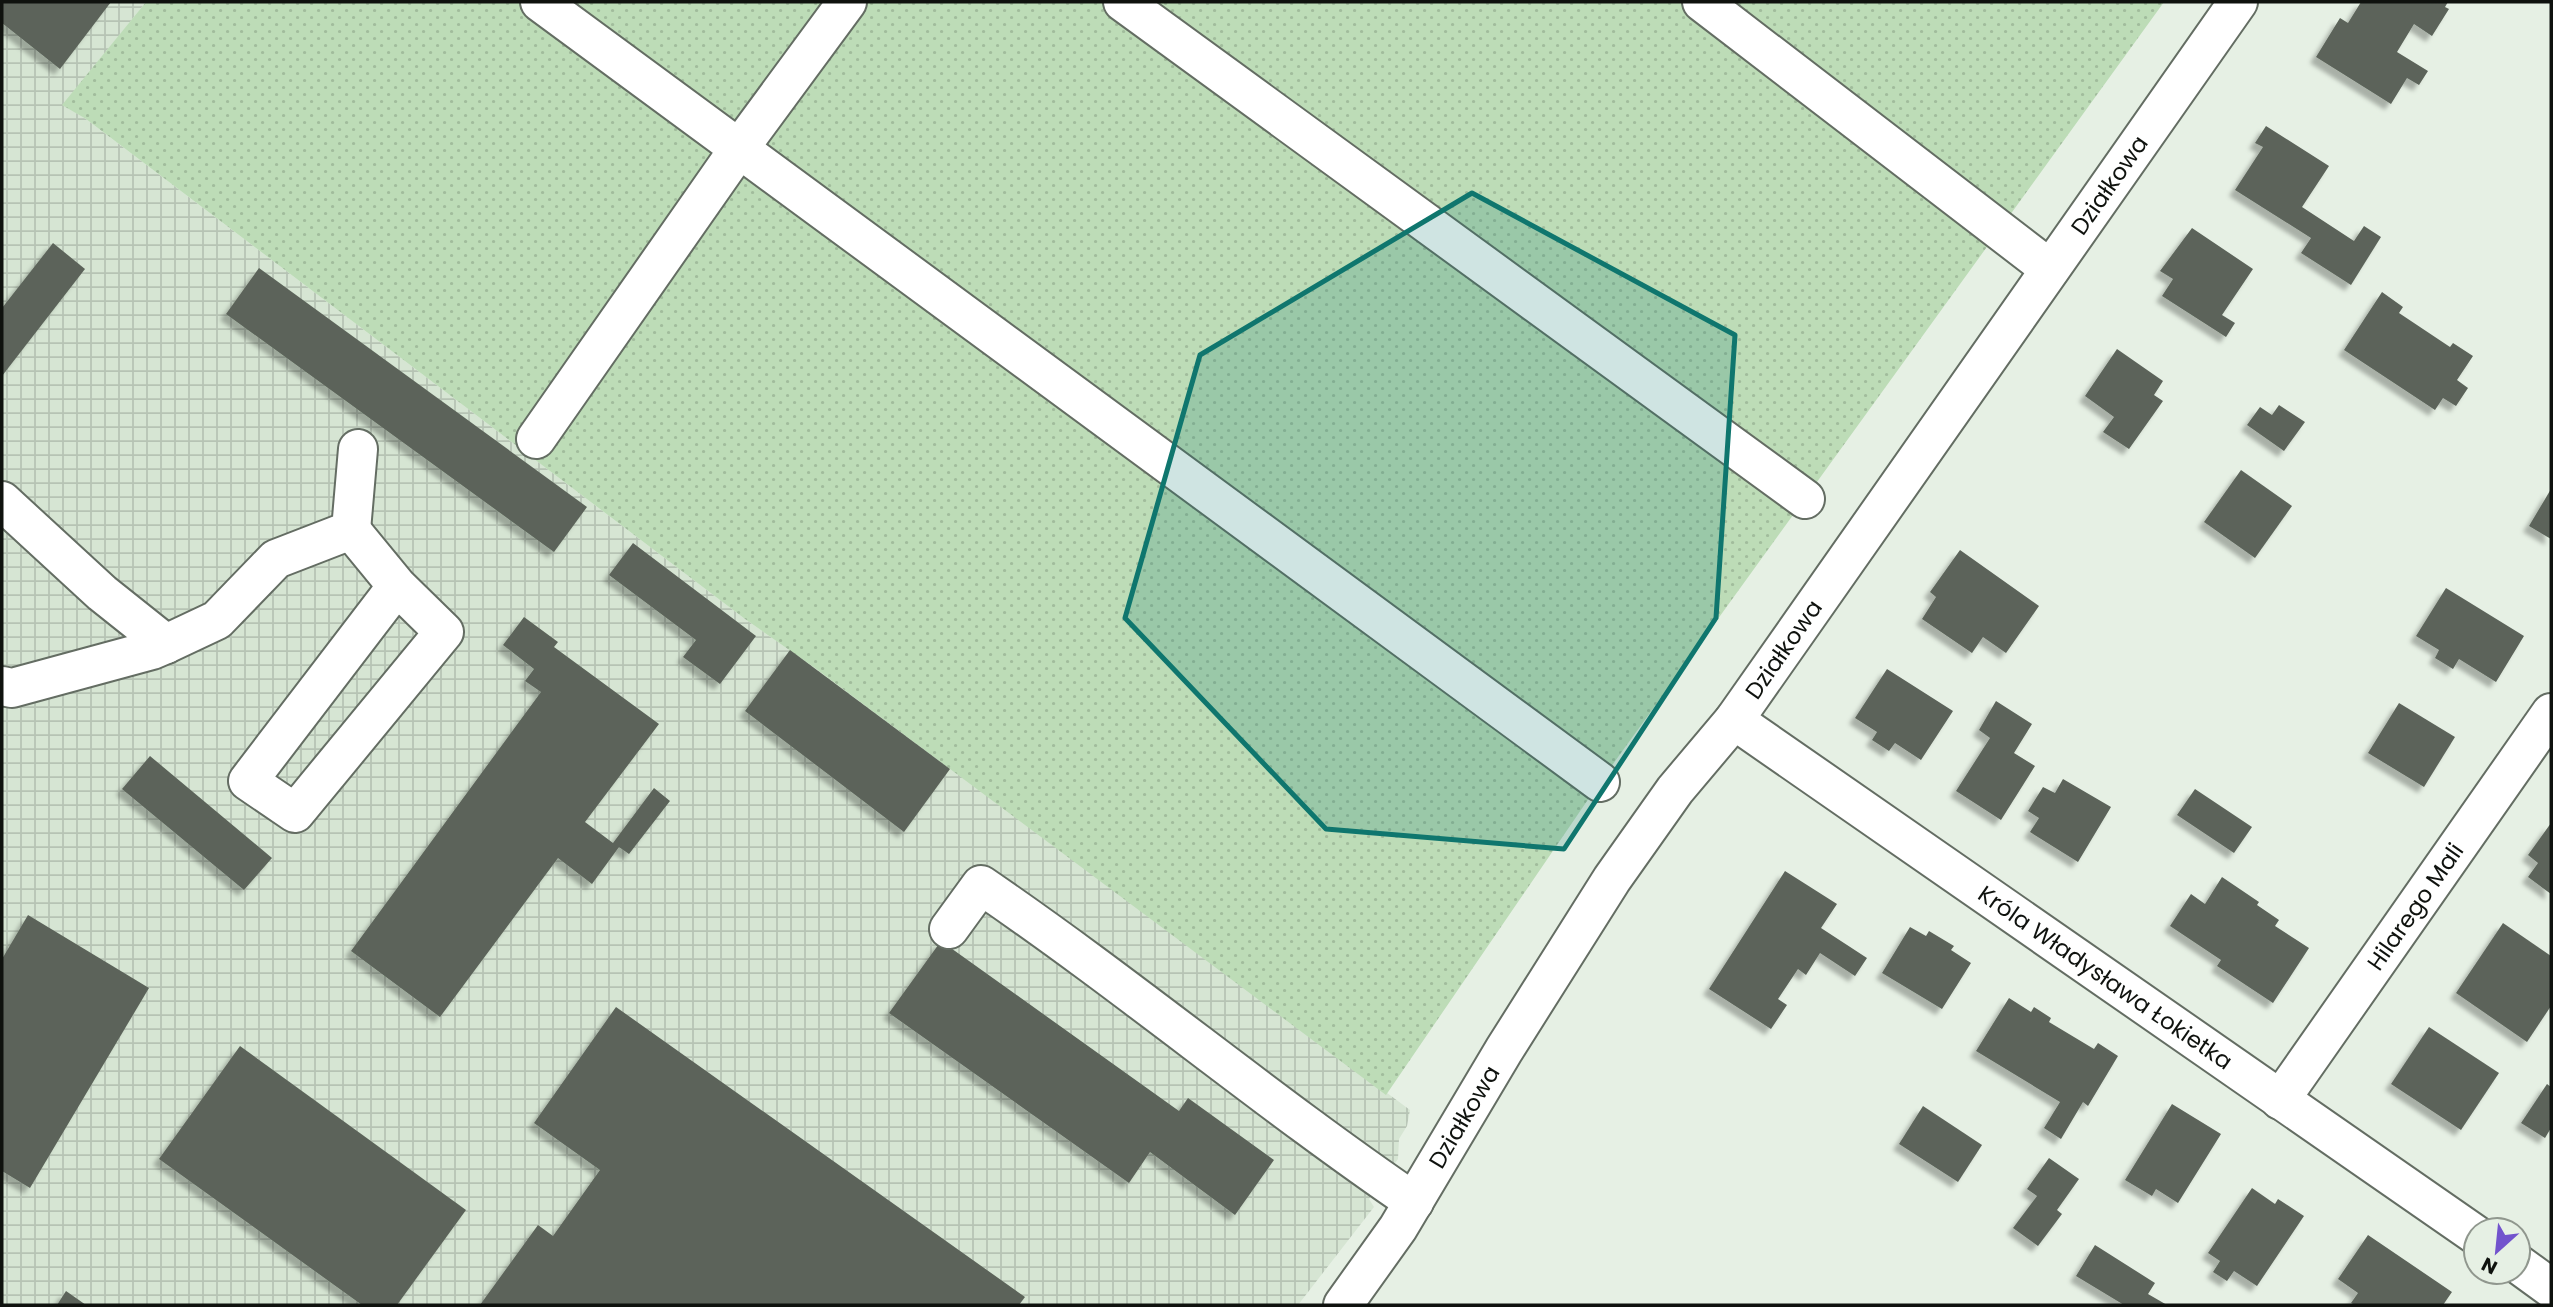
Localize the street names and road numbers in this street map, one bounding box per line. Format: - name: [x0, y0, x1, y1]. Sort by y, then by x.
- street label: Działkowa: [2063, 129, 2155, 241]
- street label: Działkowa: [1738, 593, 1830, 705]
- street label: Hilarego Mali: [2360, 837, 2471, 977]
- street label: Króla Władysława Łokietka: [1972, 878, 2239, 1077]
- street label: Działkowa: [1421, 1059, 1507, 1174]

